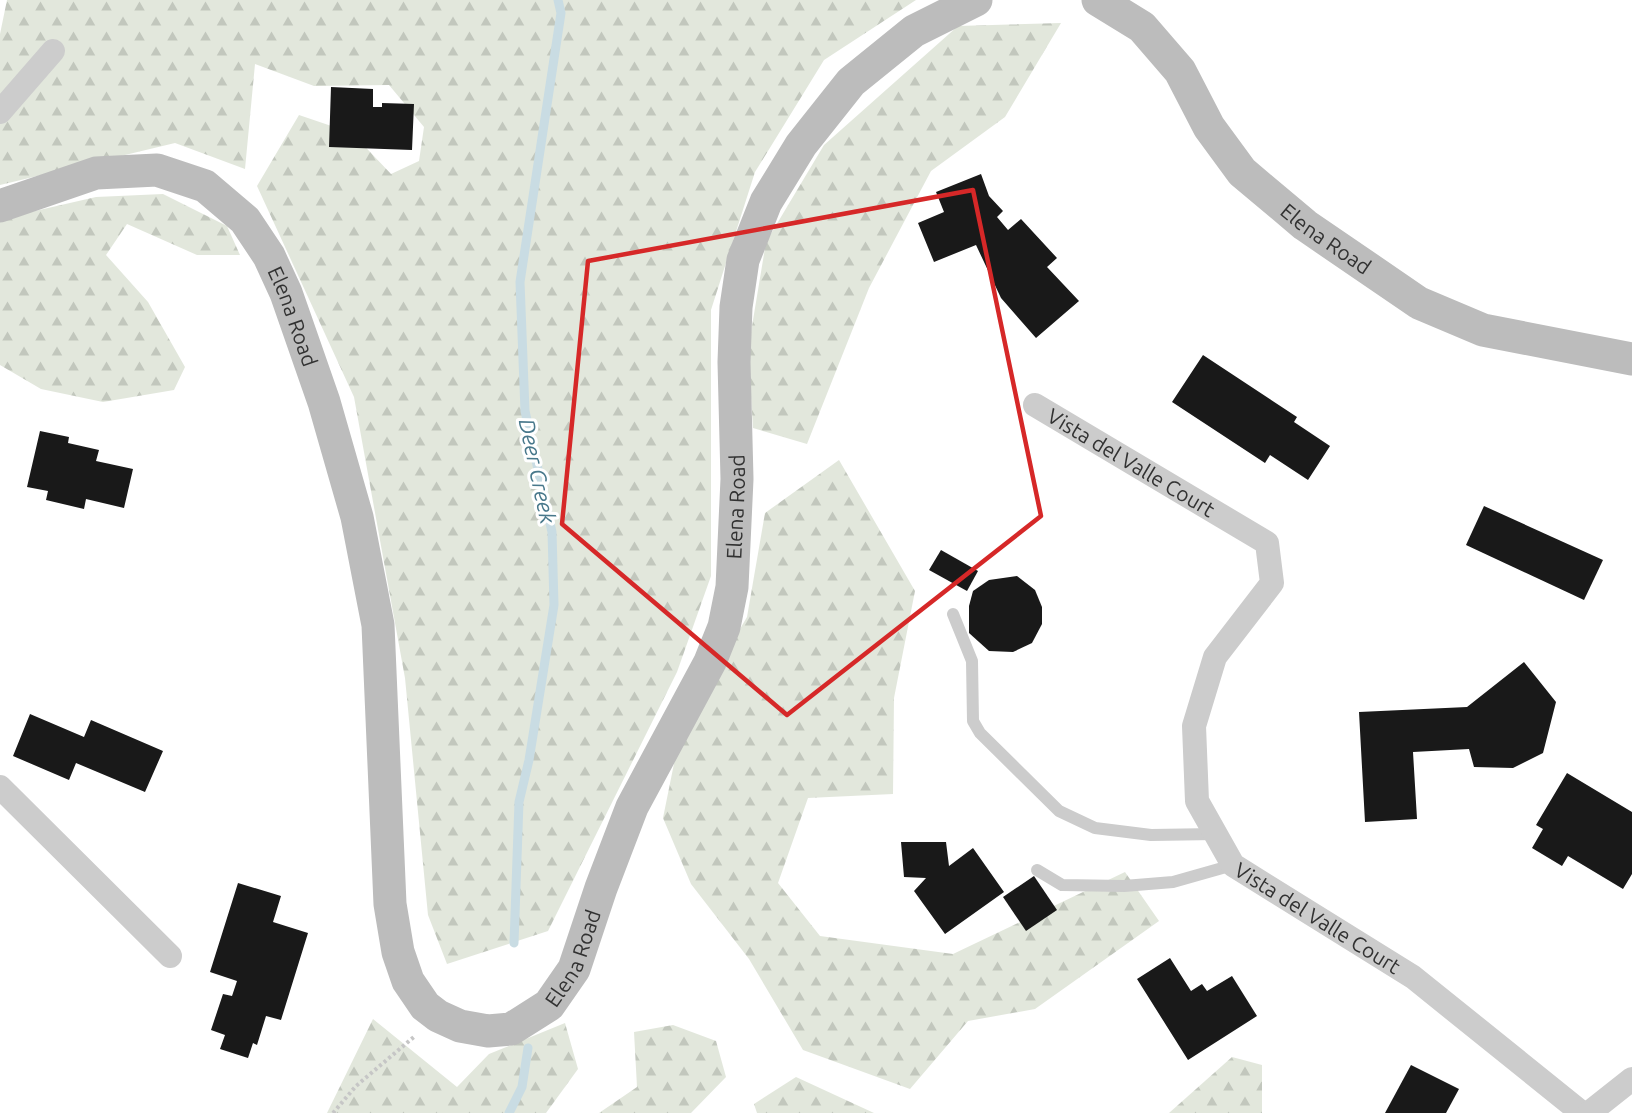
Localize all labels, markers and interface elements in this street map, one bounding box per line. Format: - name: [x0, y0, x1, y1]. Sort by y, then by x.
- street label: Elena Road: [1276, 198, 1376, 279]
- street label: Elena Road: [263, 262, 323, 369]
- street label: Vista del Valle Court: [1043, 403, 1219, 521]
- water label: Deer Creek: [515, 416, 561, 526]
- street label: Elena Road: [721, 454, 749, 560]
- street label: Vista del Valle Court: [1230, 857, 1405, 978]
- street label: Elena Road: [540, 906, 605, 1011]

